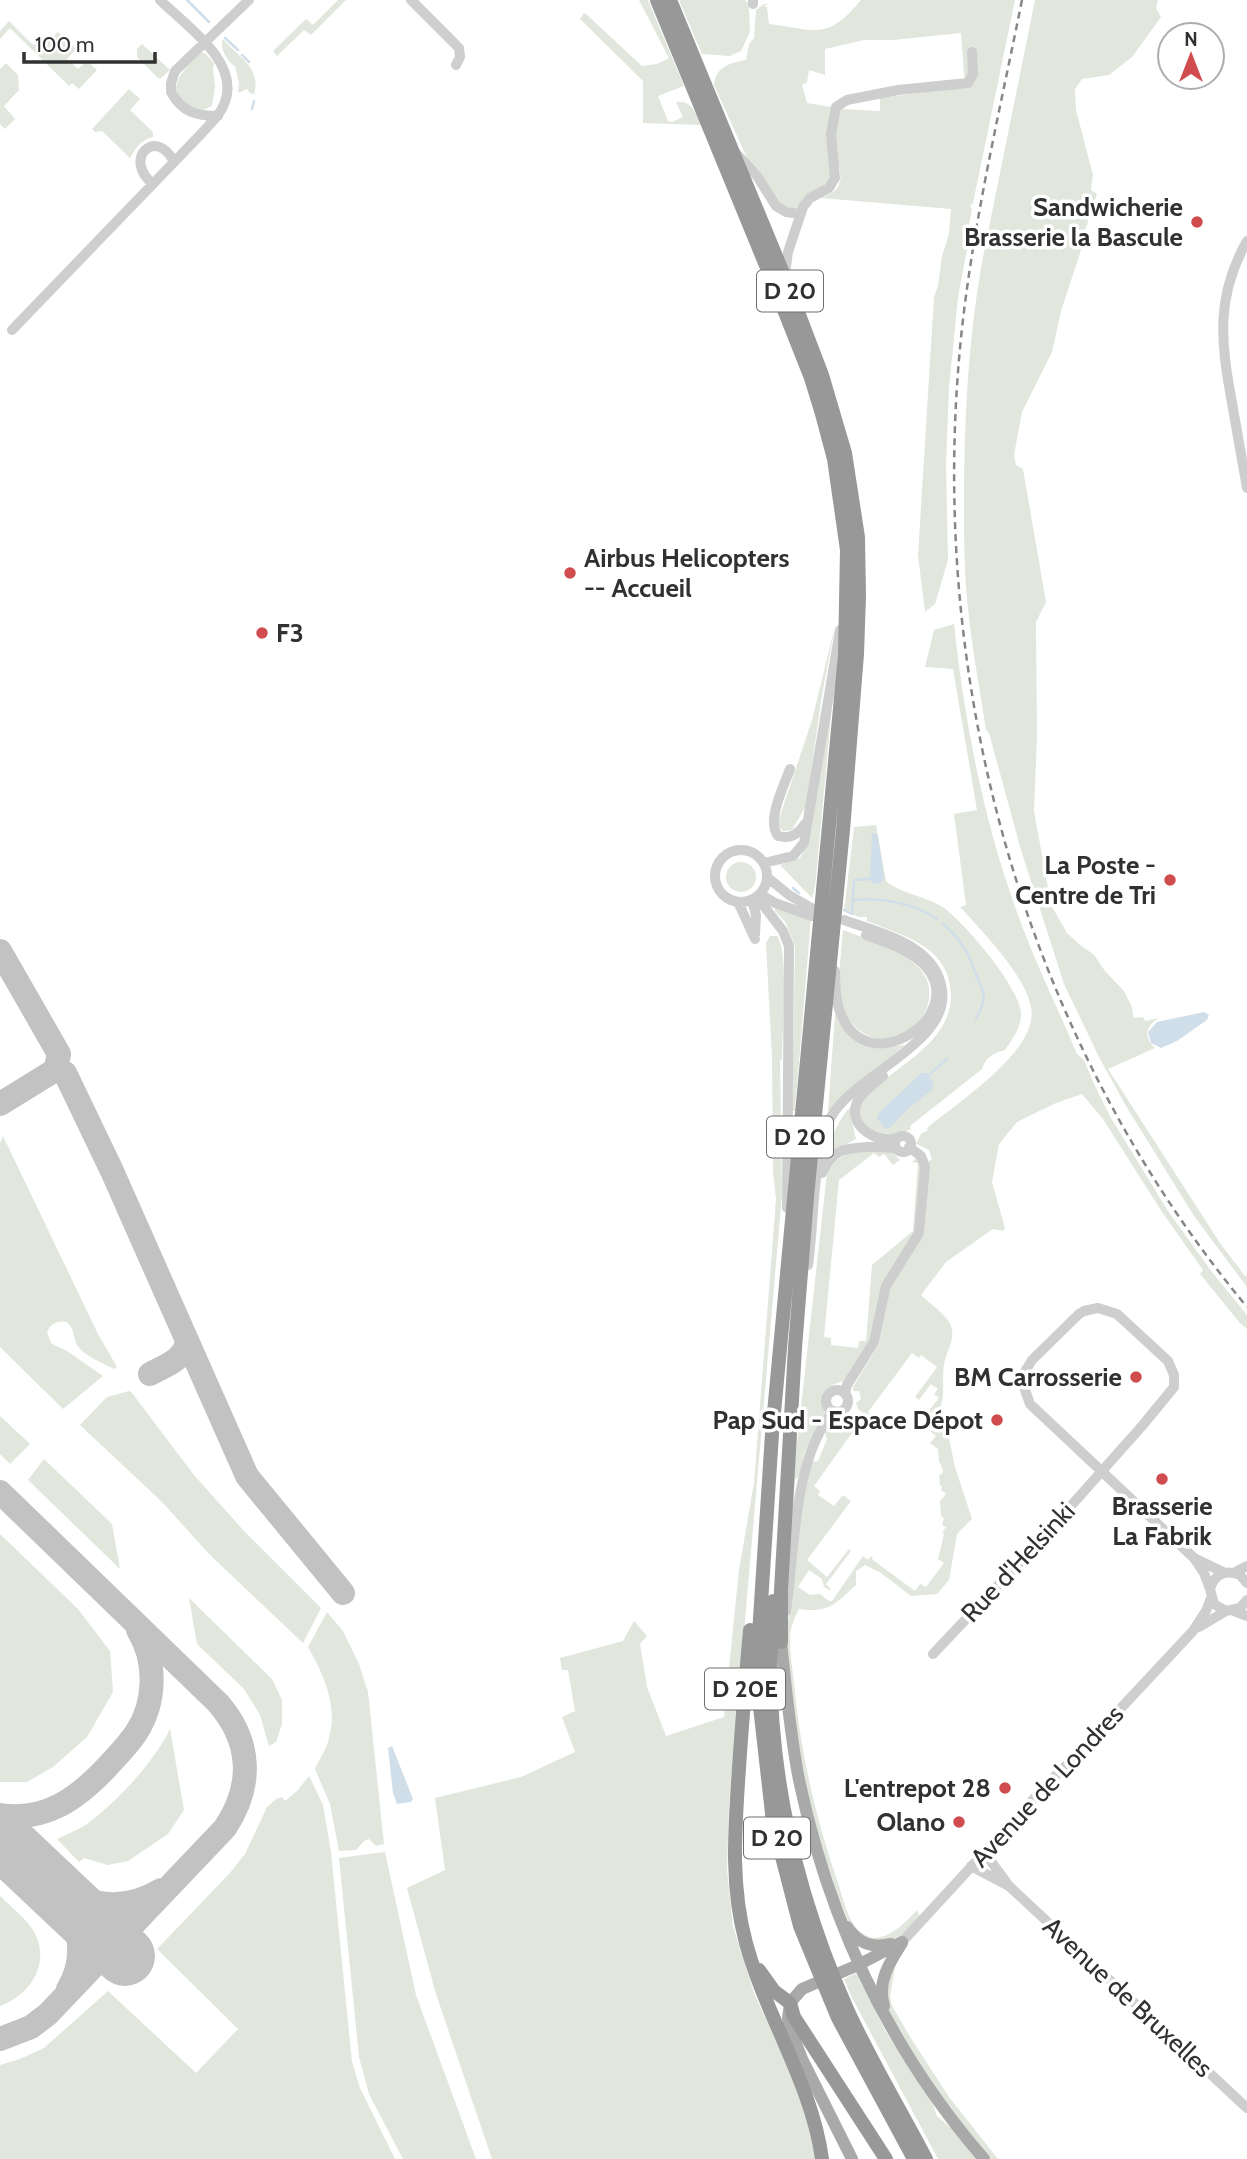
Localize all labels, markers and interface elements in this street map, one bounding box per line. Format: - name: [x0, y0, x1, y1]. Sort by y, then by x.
- scale bar: [24, 21, 156, 65]
- north arrow: [1156, 21, 1226, 91]
- text: N: [1184, 28, 1198, 51]
- text: 100 m: [35, 32, 94, 57]
- place label: Sandwicherie Brasserie la Bascule: [964, 191, 1183, 253]
- marker: Sandwicherie Brasserie la Bascule: [1189, 214, 1205, 230]
- road number: D 20: [757, 270, 823, 312]
- place label: Airbus Helicopters -- Accueil: [584, 542, 789, 604]
- marker: Airbus Helicopters -- Accueil: [562, 565, 578, 581]
- place label: F3: [276, 617, 304, 649]
- marker: F3: [254, 625, 270, 641]
- place label: La Poste - Centre de Tri: [1015, 849, 1156, 911]
- marker: La Poste - Centre de Tri: [1162, 872, 1178, 888]
- road number: D 20: [767, 1116, 833, 1157]
- place label: BM Carrosserie: [954, 1361, 1122, 1393]
- marker: BM Carrosserie: [1128, 1369, 1144, 1385]
- place label: Pap Sud - Espace Dépot: [712, 1404, 983, 1436]
- marker: Pap Sud - Espace Dépot: [989, 1412, 1005, 1428]
- marker: Brasserie La Fabrik: [1154, 1471, 1170, 1487]
- place label: Brasserie La Fabrik: [1111, 1490, 1213, 1552]
- street label: Rue d'Helsinki: [954, 1495, 1082, 1629]
- road number: D 20E: [705, 1668, 785, 1709]
- street label: Avenue de Londres: [964, 1698, 1130, 1874]
- place label: L'entrepot 28: [844, 1772, 991, 1804]
- marker: L'entrepot 28: [997, 1780, 1013, 1796]
- place label: Olano: [876, 1806, 945, 1838]
- marker: Olano: [951, 1814, 967, 1830]
- road number: D 20: [744, 1817, 810, 1858]
- street label: Avenue de Bruxelles: [1036, 1910, 1220, 2084]

